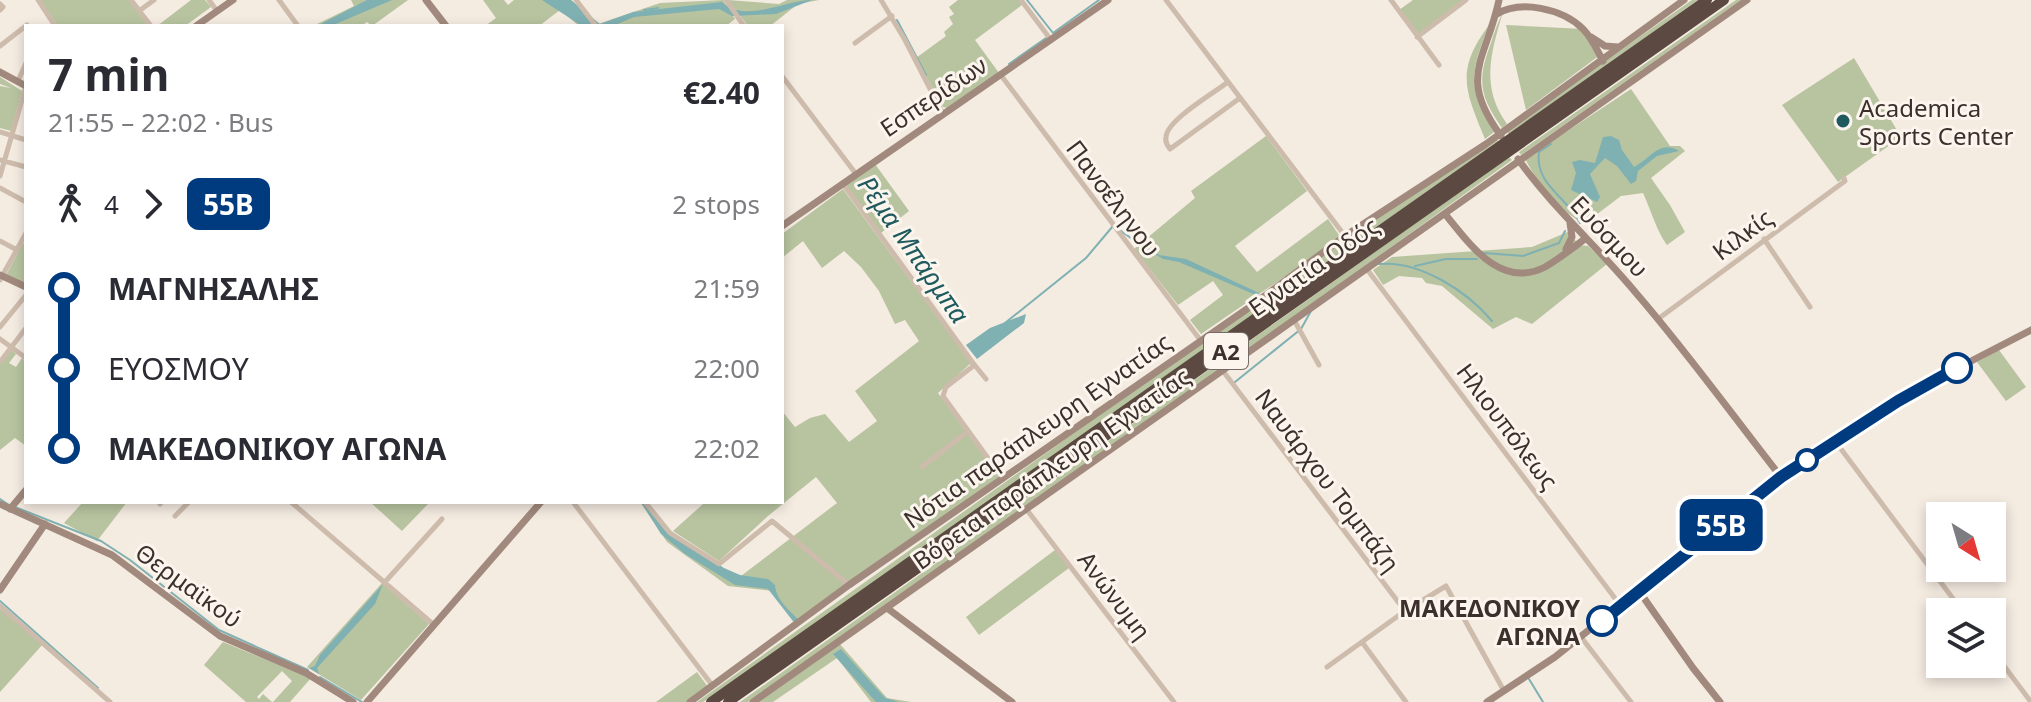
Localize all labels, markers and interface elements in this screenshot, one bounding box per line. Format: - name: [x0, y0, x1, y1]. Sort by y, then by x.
- text: 7 min: [48, 44, 169, 104]
- street label: Εσπερίδων: [873, 48, 993, 144]
- text: €2.40: [683, 72, 760, 113]
- place label: Academica Sports Center: [1859, 91, 2014, 152]
- text: 21:55 – 22:02 · Bus: [48, 104, 273, 140]
- marker: Academica Sports Center: [1834, 112, 1852, 130]
- street label: Πανσέληνου: [1059, 133, 1169, 263]
- water label: Ρέμα Μπάρμπα: [850, 168, 978, 330]
- icon: walk: [48, 182, 92, 226]
- icon: forward: [131, 182, 175, 226]
- text: 55Β: [203, 185, 254, 223]
- text: 4: [104, 186, 119, 222]
- text: 2 stops: [672, 186, 760, 222]
- street label: Ευόσμου: [1564, 188, 1656, 284]
- street label: Κιλκίς: [1705, 201, 1779, 267]
- street label: Εγνατία Οδός: [1241, 209, 1385, 323]
- text: ΜΑΓΝΗΣΑΛΗΣ: [108, 268, 319, 309]
- text: 21:59: [694, 270, 760, 306]
- street label: Νότια παράπλευρη Εγνατίας: [897, 325, 1177, 535]
- road number: Α2: [1204, 333, 1248, 369]
- text: ΕΥΟΣΜΟΥ: [108, 348, 249, 389]
- text: 22:00: [694, 350, 760, 386]
- unlabelled marker: [1942, 353, 1972, 383]
- street label: Ηλιουπόλεως: [1450, 356, 1566, 496]
- street label: Βόρεια παράπλευρη Εγνατίας: [906, 359, 1196, 577]
- street label: Ναυάρχου Τομπάζη: [1248, 382, 1408, 578]
- text: ΜΑΚΕΔΟΝΙΚΟΥ ΑΓΩΝΑ: [108, 428, 446, 469]
- text: 22:02: [694, 430, 760, 466]
- unlabelled marker: [1796, 449, 1818, 471]
- line badge: 55Β: [1675, 499, 1767, 551]
- north arrow: [1926, 502, 2006, 582]
- map controls: [1926, 502, 2006, 678]
- text: 55Β: [1696, 506, 1746, 544]
- street label: Θερμαϊκού: [129, 535, 249, 635]
- street label: Ανώνυμη: [1071, 544, 1159, 646]
- place label: ΜΑΚΕΔΟΝΙΚΟΥ ΑΓΩΝΑ: [1399, 591, 1581, 652]
- button: layers: [1926, 598, 2006, 678]
- marker: ΜΑΚΕΔΟΝΙΚΟΥ ΑΓΩΝΑ: [1587, 606, 1617, 636]

